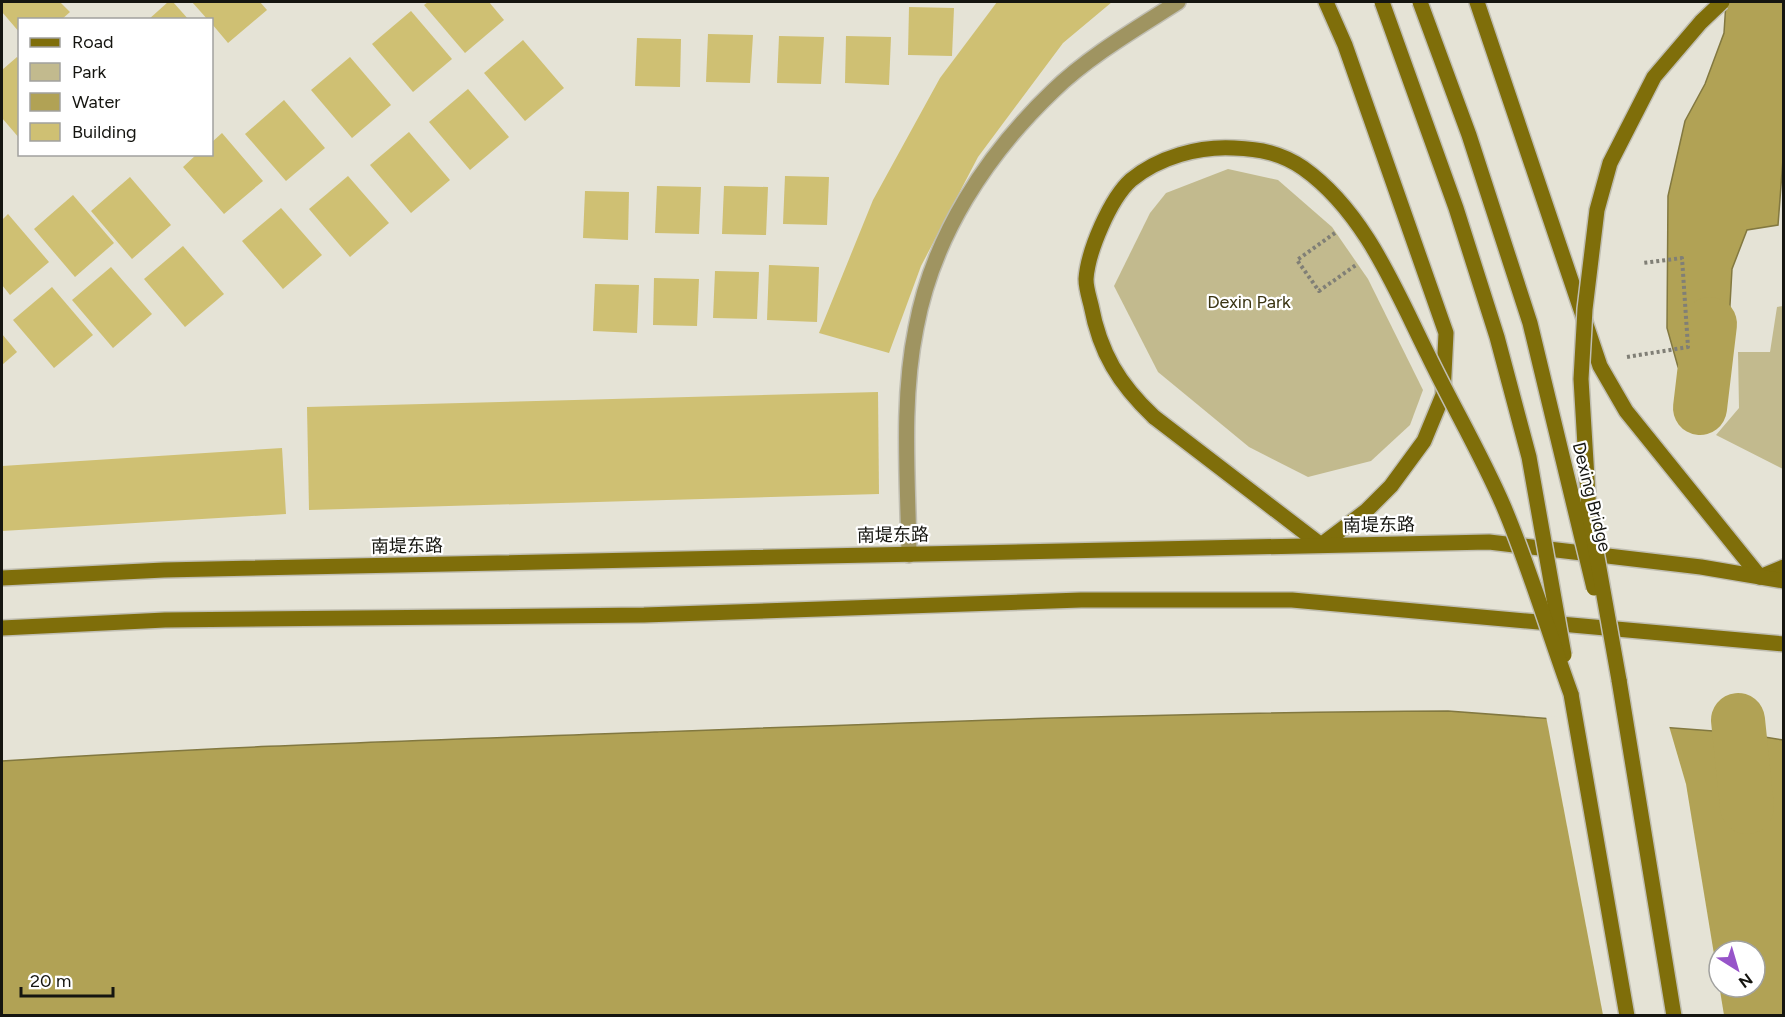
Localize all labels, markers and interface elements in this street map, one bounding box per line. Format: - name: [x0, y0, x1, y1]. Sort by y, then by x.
- legend: [18, 18, 213, 156]
- text: Road: [72, 31, 113, 53]
- text: Park: [72, 61, 107, 83]
- text: Water: [72, 91, 120, 113]
- text: Building: [72, 121, 137, 143]
- park label: Dexin Park: [1207, 291, 1291, 313]
- street label: Dexing Bridge: [1568, 440, 1616, 554]
- street label: 南堤东路: [1343, 513, 1415, 537]
- street label: 南堤东路: [857, 523, 929, 547]
- street label: 南堤东路: [371, 534, 443, 558]
- north arrow: [1707, 939, 1767, 999]
- scale bar: [21, 960, 112, 998]
- text: N: [1735, 969, 1756, 992]
- text: 20 m: [30, 970, 71, 992]

